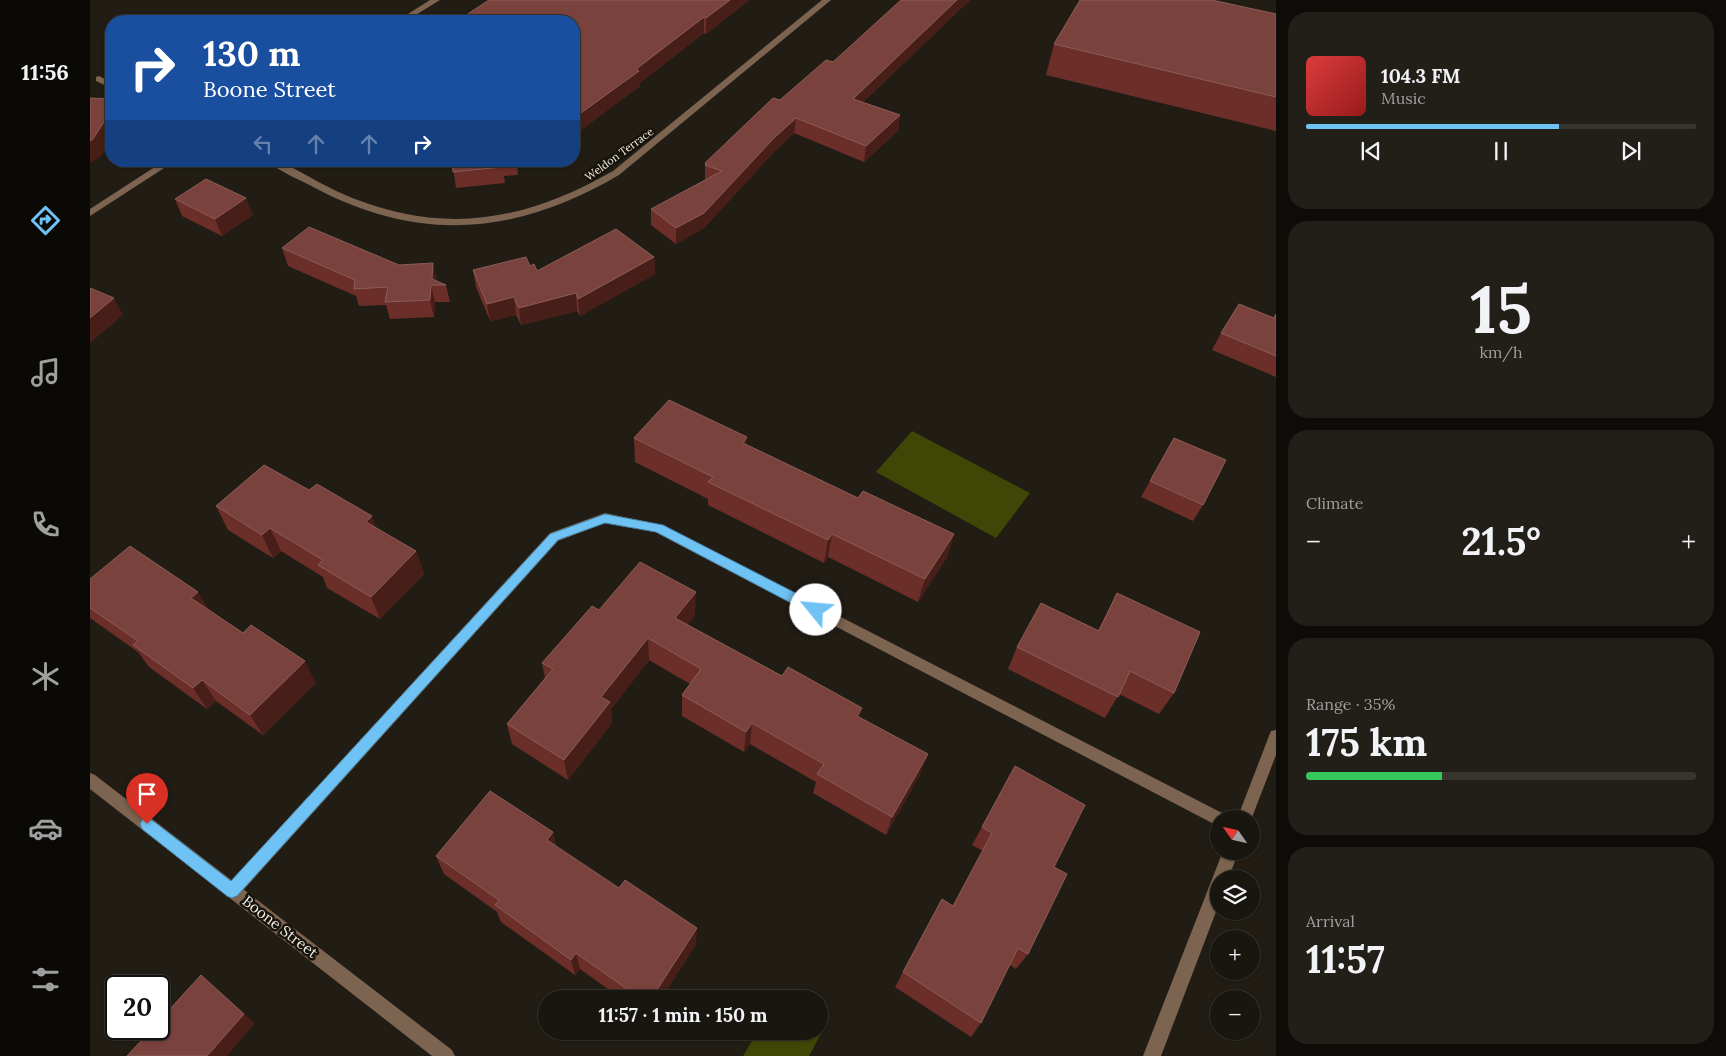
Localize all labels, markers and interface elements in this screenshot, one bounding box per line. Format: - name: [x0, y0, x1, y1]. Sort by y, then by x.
- text: 130 m: [203, 31, 300, 76]
- icon: right: [120, 35, 185, 100]
- text: 11:56: [21, 58, 69, 86]
- text: 104.3 FM: [1381, 64, 1461, 88]
- text: Boone Street: [203, 75, 336, 103]
- text: Music: [1381, 88, 1426, 108]
- street label: Weldon Terrace: [582, 124, 656, 184]
- icon: left: [249, 130, 277, 158]
- icon: ahead: [302, 130, 330, 158]
- icon: ahead: [355, 130, 383, 158]
- icon: right: [408, 130, 436, 158]
- icon: previous: [1357, 137, 1385, 165]
- icon: pause: [1487, 137, 1515, 165]
- icon: next: [1617, 137, 1645, 165]
- icon: directions: [28, 203, 63, 238]
- text: 15: [1470, 268, 1532, 351]
- text: km/h: [1479, 342, 1523, 362]
- icon: music: [28, 355, 63, 390]
- text: Climate: [1306, 493, 1363, 513]
- icon: phone: [28, 507, 63, 542]
- text: 21.5°: [1461, 517, 1541, 565]
- text: −: [1306, 524, 1321, 560]
- text: +: [1681, 524, 1696, 560]
- position arrow: [789, 583, 841, 635]
- icon: climate: [28, 659, 63, 694]
- text: Range · 35%: [1306, 694, 1395, 714]
- text: 175 km: [1306, 718, 1427, 766]
- pin: [126, 773, 168, 824]
- icon: arrive: [133, 780, 161, 808]
- north arrow: [1210, 810, 1260, 860]
- map controls: [1210, 810, 1260, 1040]
- icon: car: [28, 811, 63, 846]
- button: layers: [1210, 870, 1260, 920]
- street label: Boone Street: [239, 891, 322, 962]
- text: Arrival: [1306, 911, 1355, 931]
- button: +: [1210, 930, 1260, 980]
- text: 11:57: [1306, 935, 1385, 983]
- icon: filters: [28, 962, 63, 997]
- speed limit sign: 20: [105, 975, 170, 1040]
- button: −: [1210, 990, 1260, 1040]
- text: 11:57 · 1 min · 150 m: [599, 1003, 768, 1027]

